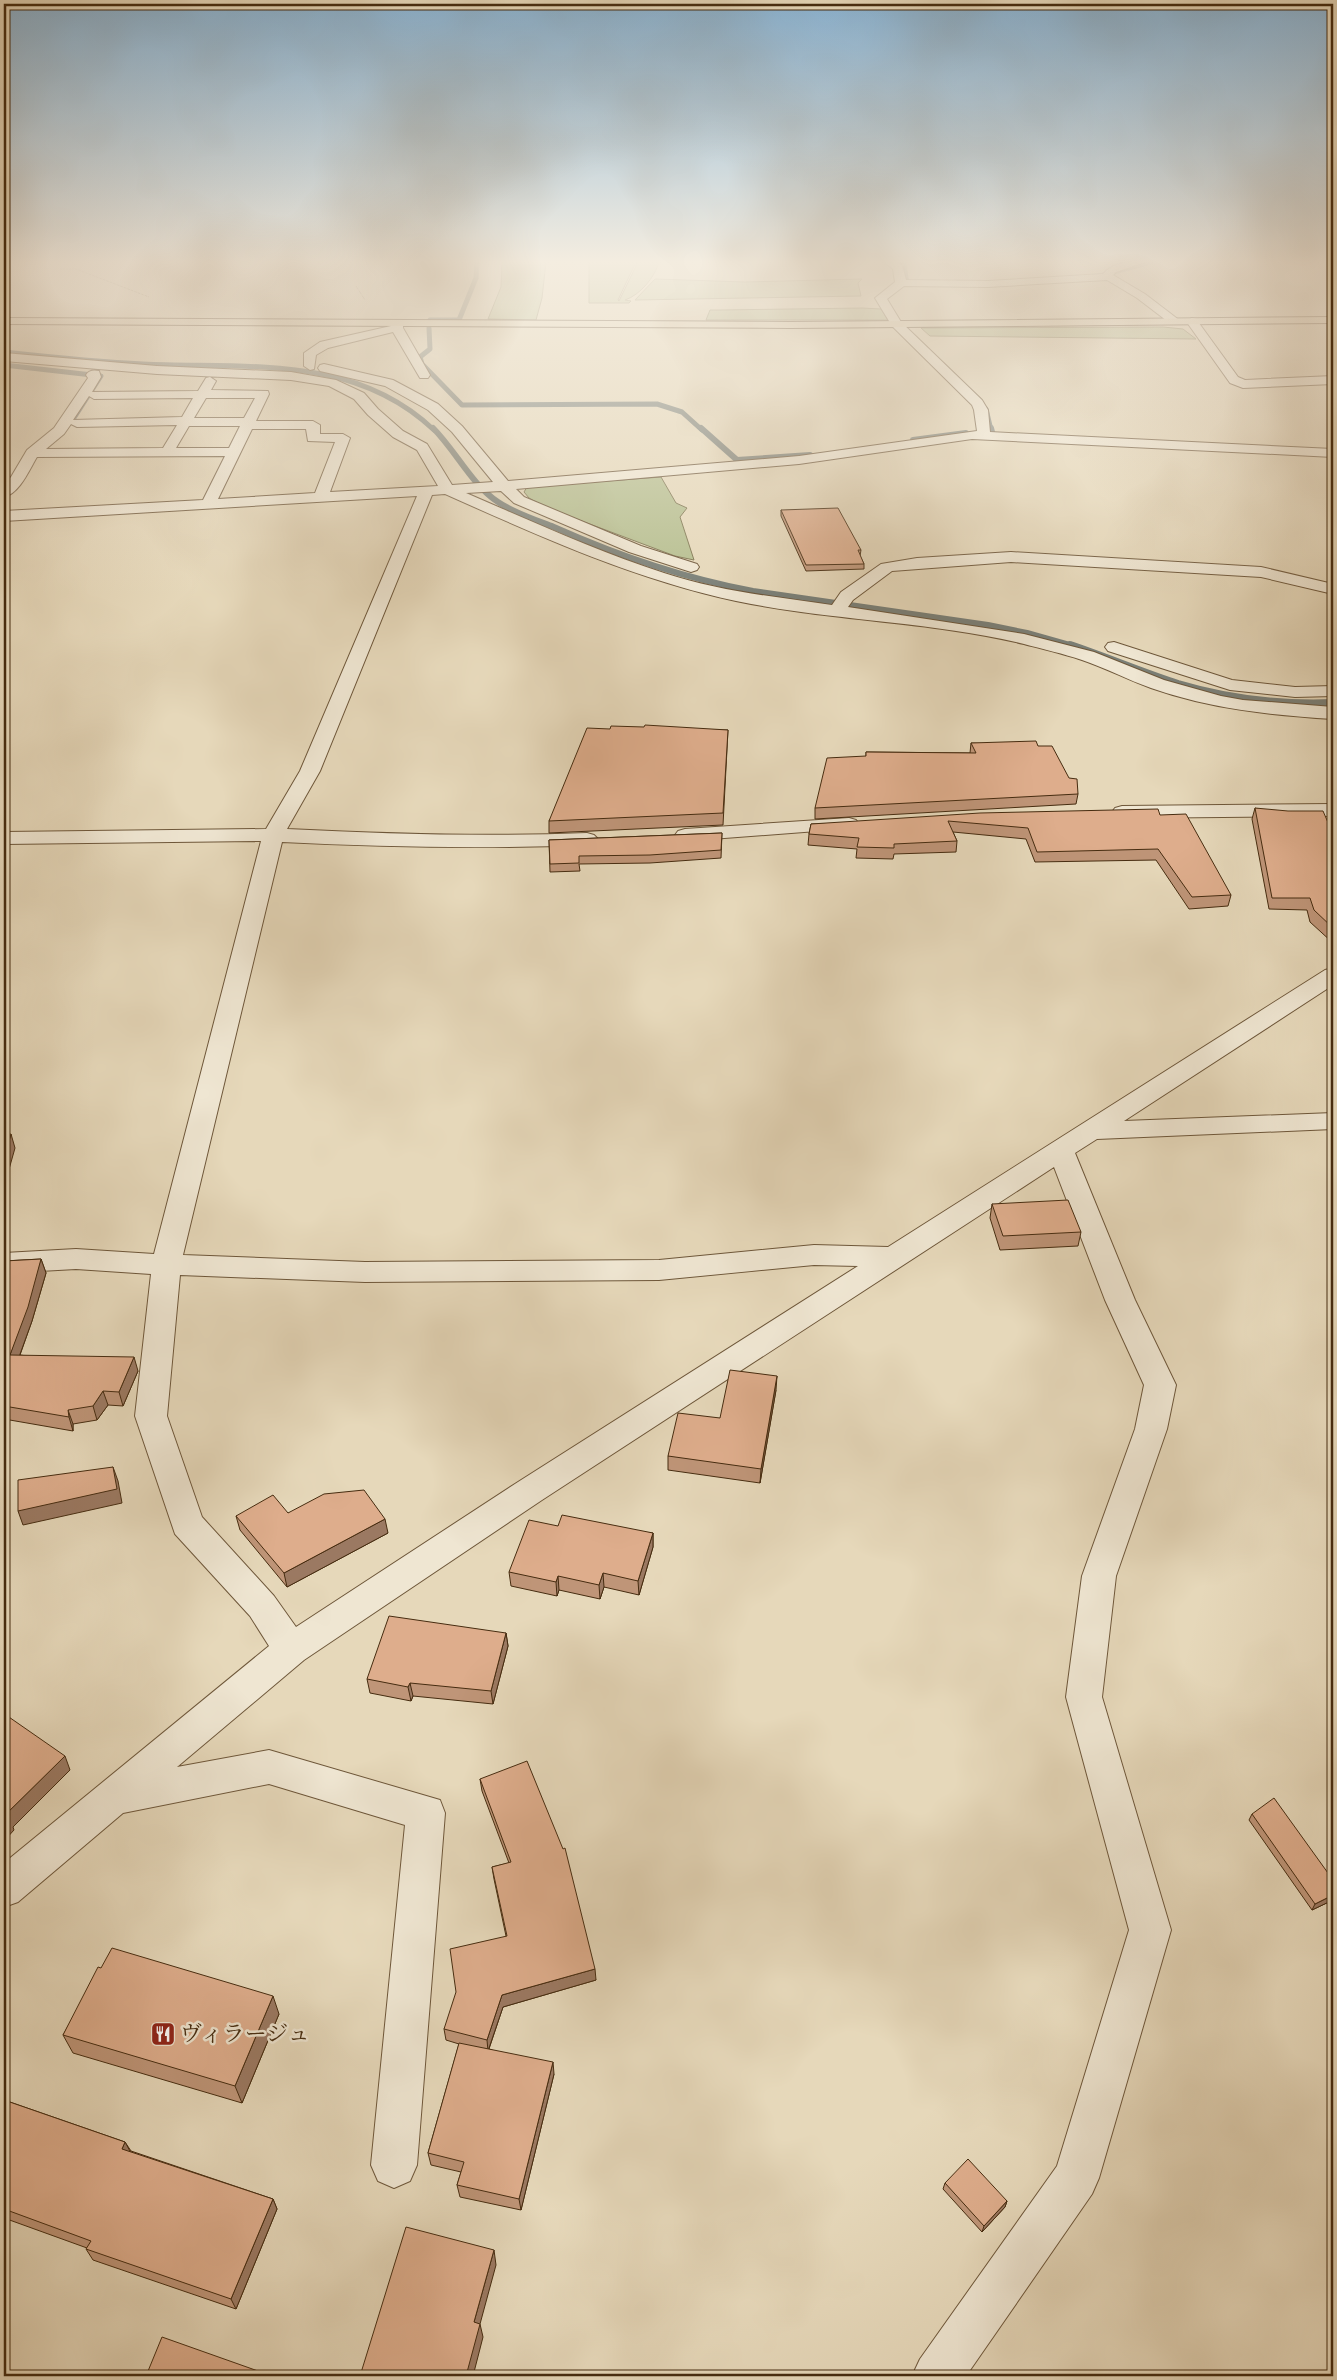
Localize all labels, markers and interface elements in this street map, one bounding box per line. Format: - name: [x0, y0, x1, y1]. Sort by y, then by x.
- restaurant icon: ヴィラージュ: [150, 2021, 176, 2047]
- place label: ヴィラージュ: [180, 2021, 310, 2048]

